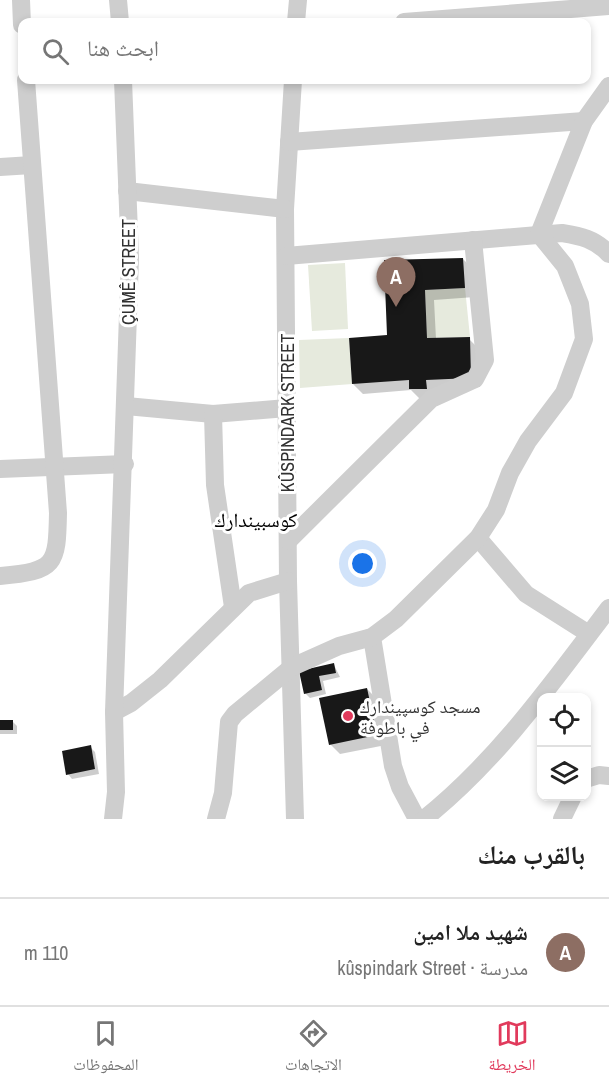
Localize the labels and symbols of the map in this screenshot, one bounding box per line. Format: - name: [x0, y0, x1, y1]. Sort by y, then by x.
- street label: ÇUMÊ STREET: [116, 219, 141, 325]
- pin: A: [376, 258, 416, 307]
- street label: KÛSPINDARK STREET: [275, 334, 300, 492]
- district label: كوسبيندارك: [215, 506, 297, 533]
- your location: [348, 549, 377, 578]
- place label: مسجد كوسپيندارك في باطوفة: [360, 694, 481, 742]
- marker: مسجد كوسپيندارك في باطوفة: [341, 709, 355, 723]

